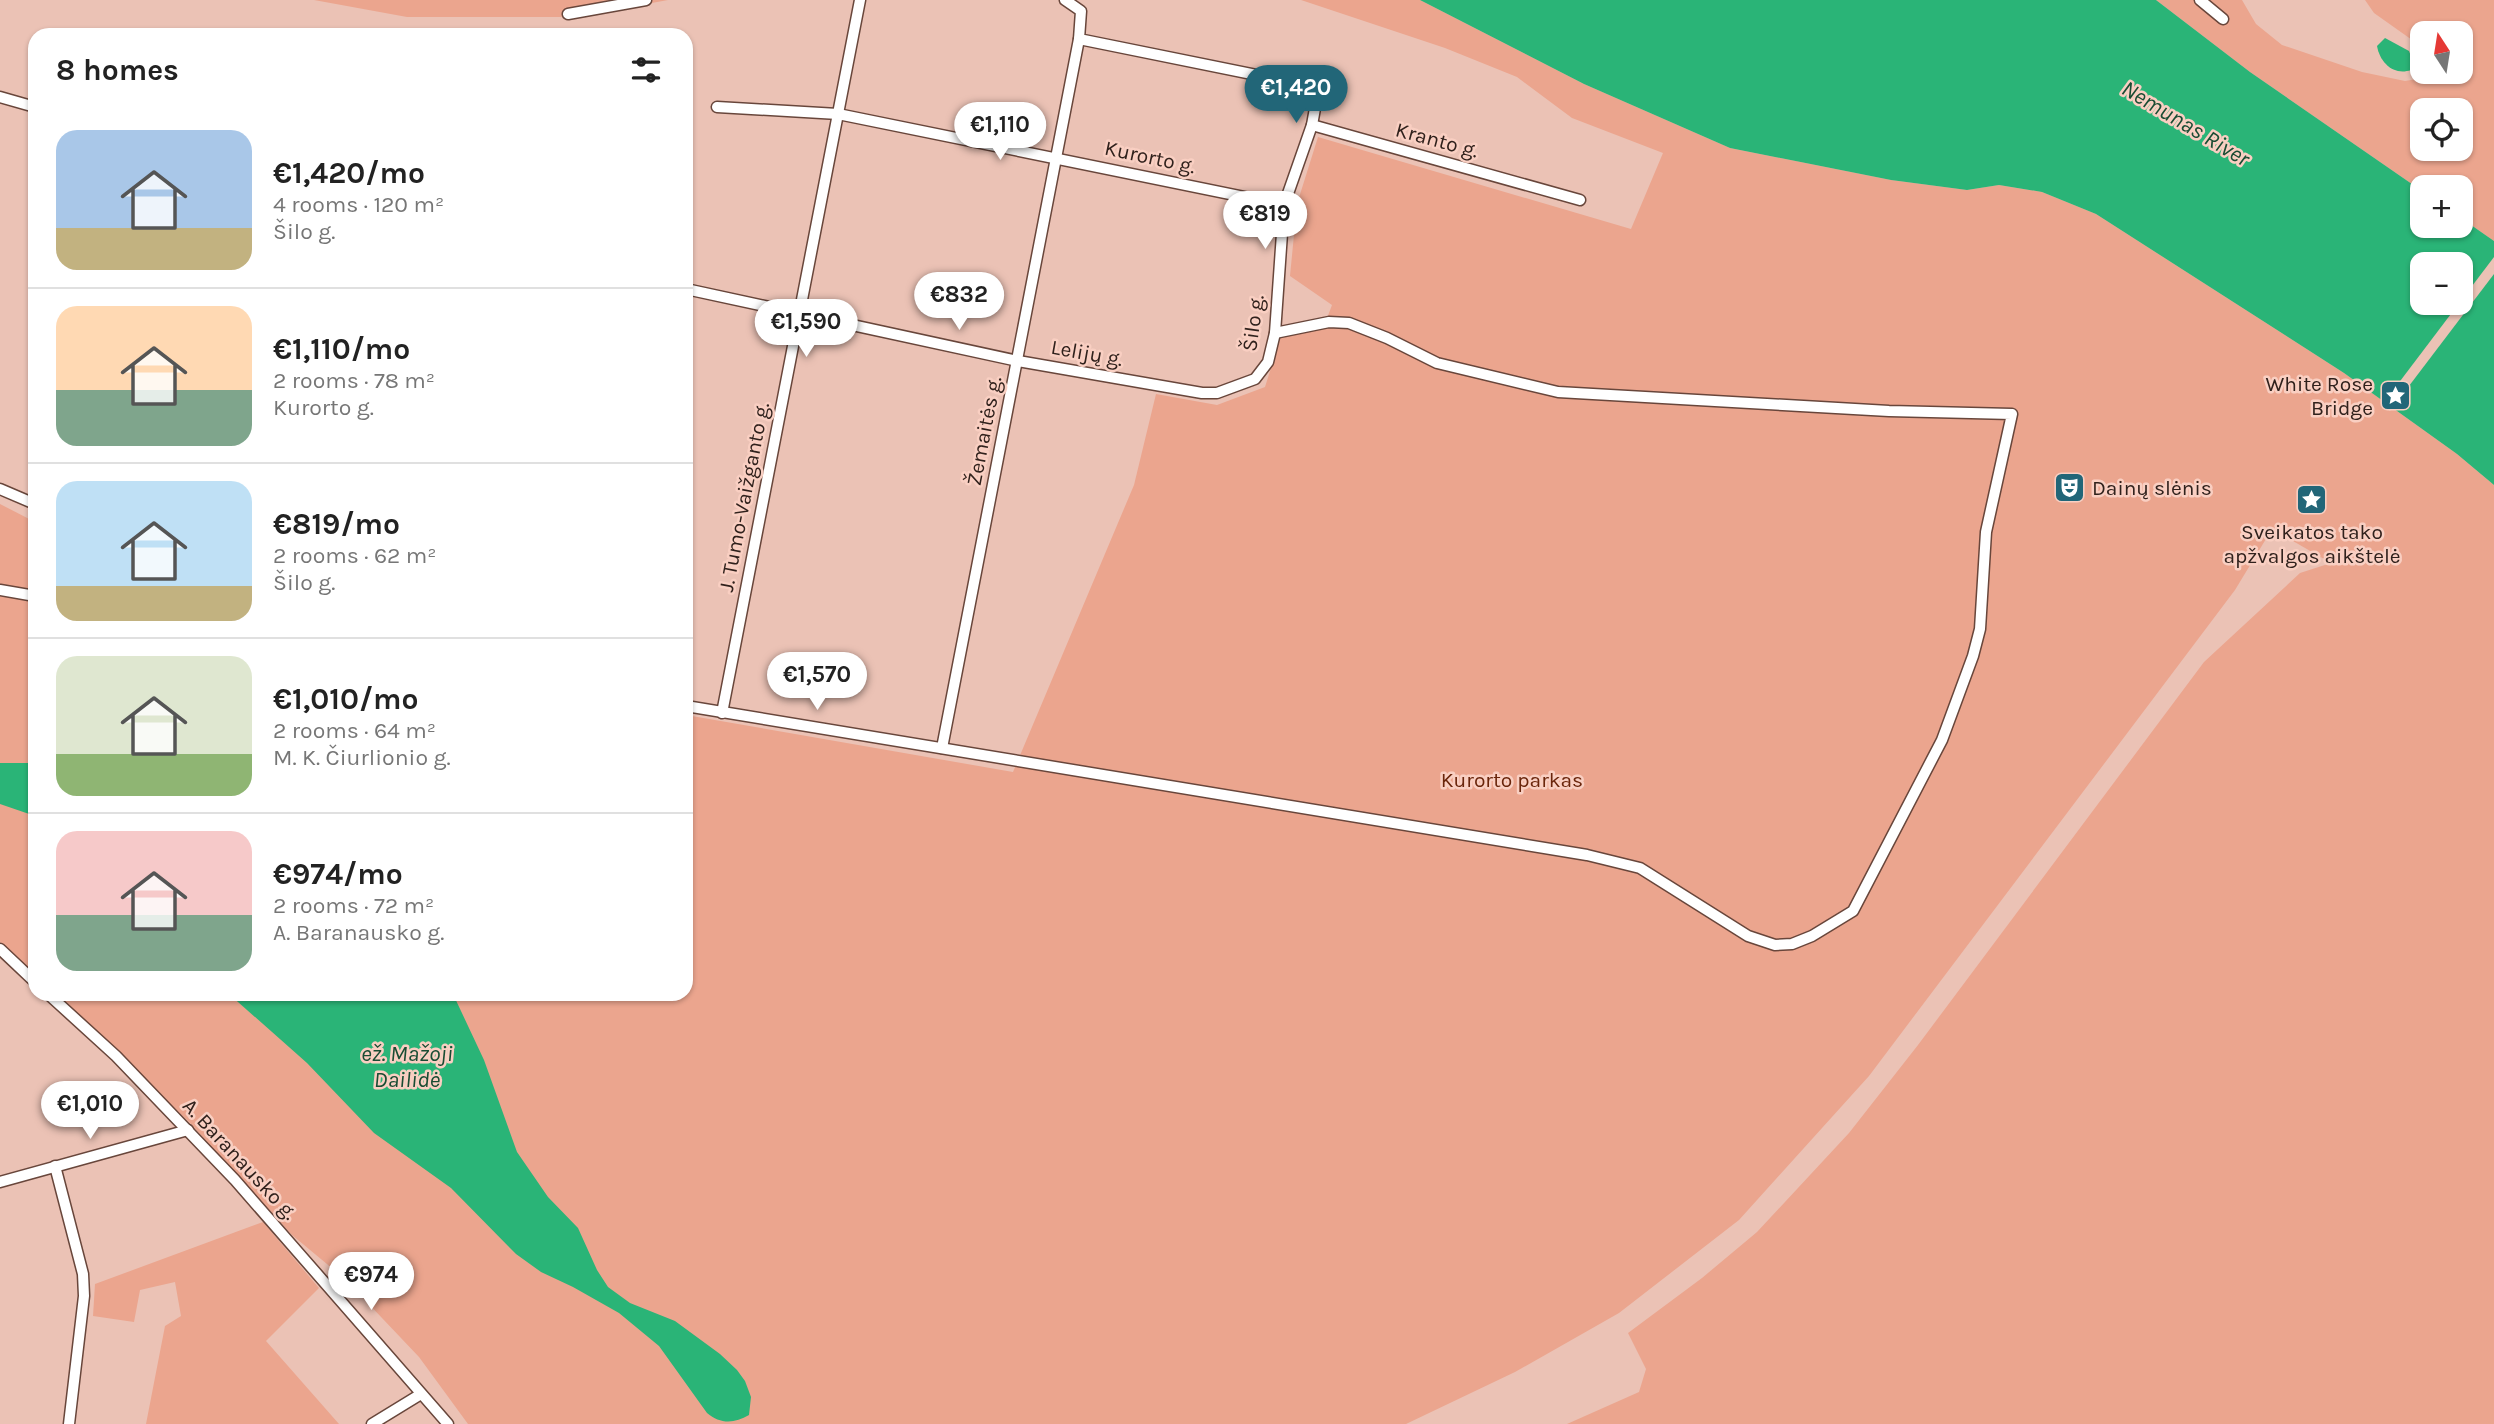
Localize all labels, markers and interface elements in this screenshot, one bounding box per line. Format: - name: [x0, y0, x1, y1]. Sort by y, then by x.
- north arrow: [2410, 21, 2473, 84]
- map controls: [2410, 21, 2473, 315]
- icon: filters: [627, 51, 665, 89]
- text: 8 homes: [56, 52, 179, 88]
- pin: €1,420: [1239, 66, 1353, 125]
- text: €1,420: [1261, 74, 1331, 101]
- water label: Nemunas River: [2117, 75, 2256, 173]
- button: locate: [2410, 98, 2473, 161]
- pin: €1,110: [943, 102, 1057, 162]
- text: €1,110: [970, 111, 1030, 138]
- street label: Kranto g.: [1393, 117, 1481, 163]
- street label: Kurorto g.: [1102, 136, 1198, 178]
- text: €1,420/mo: [273, 155, 425, 191]
- icon: home: [112, 158, 196, 242]
- button: +: [2410, 175, 2473, 238]
- text: 4 rooms · 120 m²: [273, 191, 444, 218]
- pin: €819: [1224, 191, 1306, 251]
- text: €819: [1239, 200, 1291, 227]
- text: Šilo g.: [273, 218, 335, 245]
- button: −: [2410, 252, 2473, 315]
- pin: €832: [918, 272, 1000, 332]
- text: €832: [930, 281, 988, 308]
- street label: Šilo g.: [1237, 293, 1269, 353]
- pin: €1,590: [749, 300, 863, 359]
- text: €1,590: [771, 308, 841, 335]
- text: €1,110/mo: [273, 331, 410, 367]
- icon: home: [112, 334, 196, 418]
- street label: Lelijų g.: [1049, 335, 1125, 371]
- text: 2 rooms · 78 m²: [273, 367, 435, 394]
- place label: White Rose Bridge: [2265, 372, 2373, 420]
- street label: Žemaitės g.: [962, 374, 1006, 488]
- place icon: White Rose Bridge: [2379, 379, 2413, 413]
- text: Kurorto g.: [273, 394, 374, 421]
- street label: J. Tumo-Vaižganto g.: [714, 400, 774, 594]
- theatre icon: Dainų slėnis: [2052, 471, 2086, 505]
- place label: Dainų slėnis: [2092, 476, 2212, 500]
- place icon: Sveikatos tako apžvalgos aikštelė: [2295, 483, 2329, 517]
- text: €819/mo: [273, 506, 400, 542]
- icon: home: [112, 509, 196, 593]
- place label: Sveikatos tako apžvalgos aikštelė: [2223, 520, 2401, 568]
- text: 2 rooms · 62 m²: [273, 542, 437, 569]
- text: Šilo g.: [273, 569, 335, 596]
- pin: €1,570: [760, 652, 874, 712]
- text: €1,570: [783, 661, 851, 688]
- text: €1,010/mo: [273, 681, 419, 717]
- icon: home: [112, 684, 196, 768]
- text: 2 rooms · 64 m²: [273, 717, 436, 744]
- text: M. K. Čiurlionio g.: [273, 744, 451, 771]
- park label: Kurorto parkas: [1441, 768, 1583, 792]
- text: €974/mo: [273, 856, 403, 892]
- icon: home: [112, 859, 196, 943]
- text: 2 rooms · 72 m²: [273, 892, 434, 919]
- text: A. Baranausko g.: [273, 919, 444, 946]
- water label: ež. Mažoji Dailidė: [361, 1040, 453, 1093]
- pin: €1,010: [33, 1082, 147, 1141]
- text: €1,010: [57, 1090, 123, 1117]
- street label: A. Baranausko g.: [178, 1094, 302, 1225]
- pin: €974: [330, 1252, 412, 1312]
- text: €974: [344, 1261, 398, 1288]

